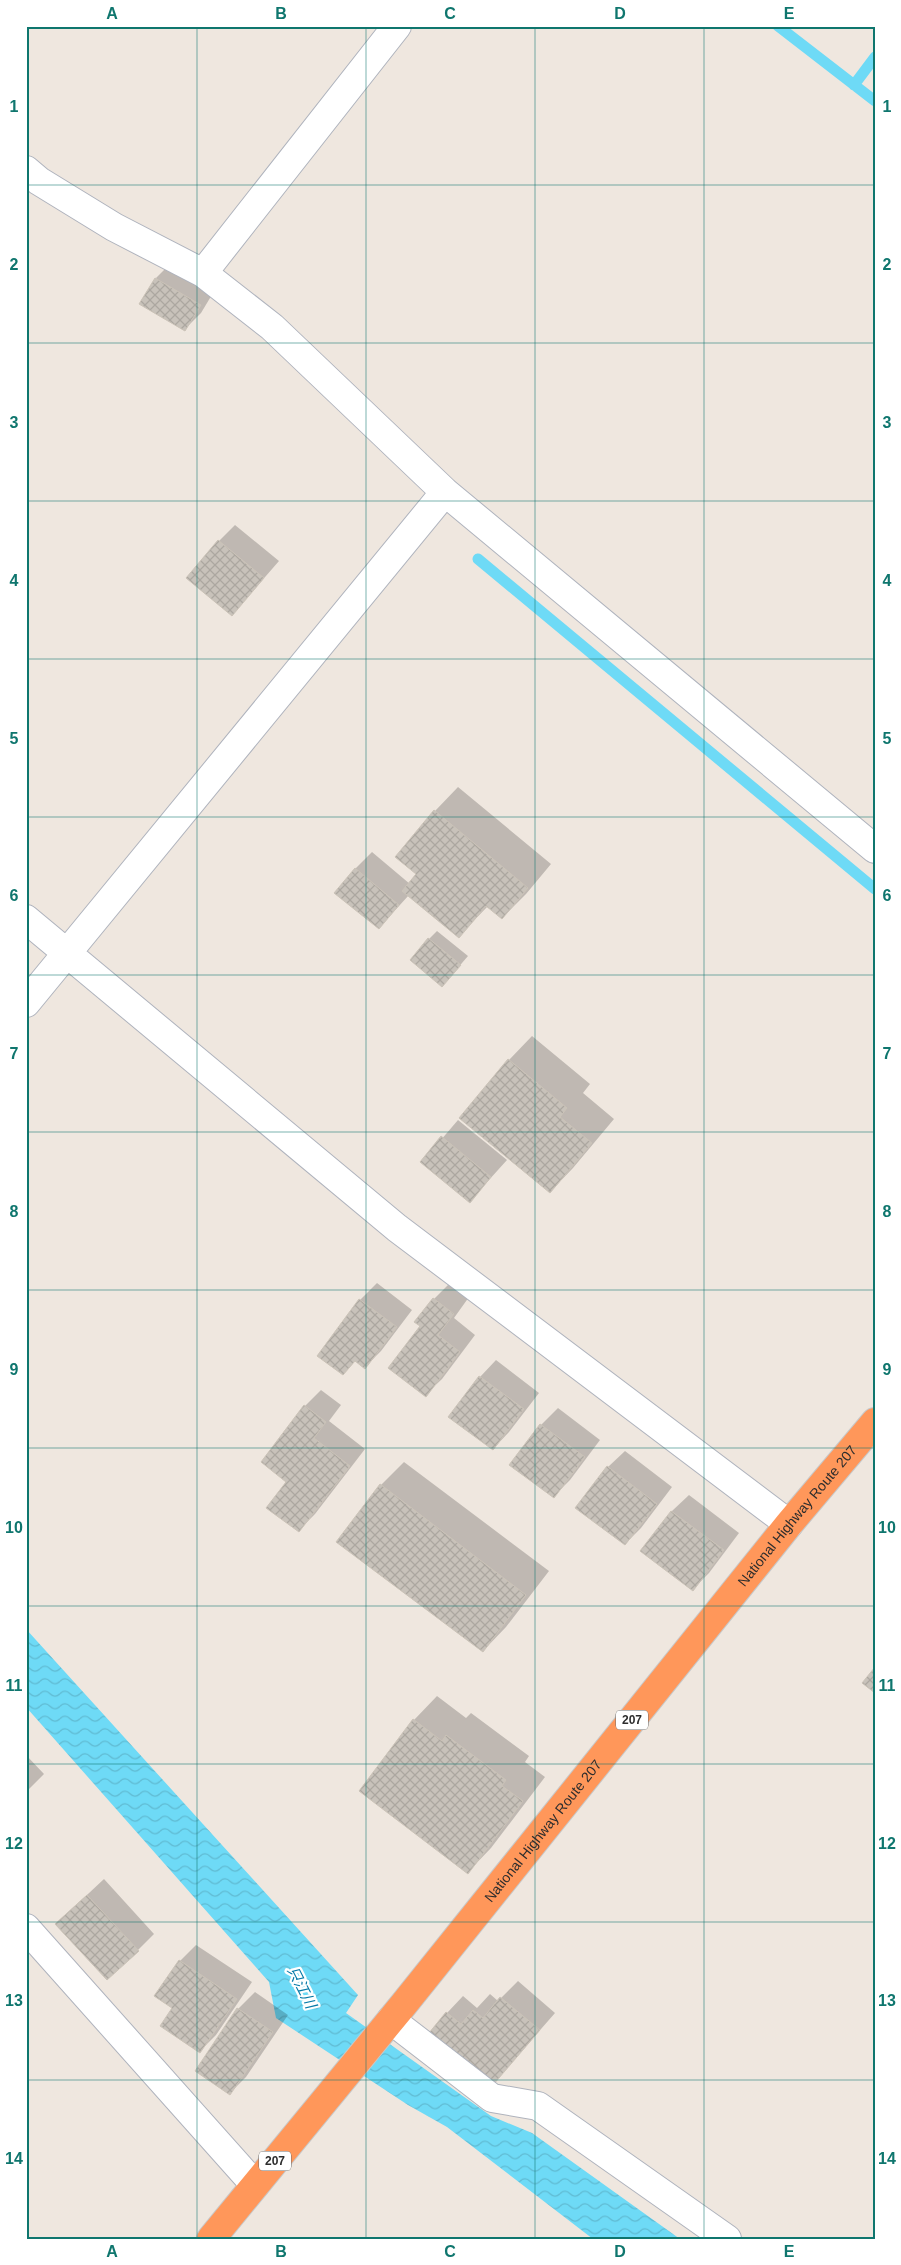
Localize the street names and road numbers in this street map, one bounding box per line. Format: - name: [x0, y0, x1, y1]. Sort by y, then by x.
- street label: National Highway Route 207: [734, 1442, 860, 1589]
- road number: 207: [616, 1710, 648, 1730]
- street label: National Highway Route 207: [481, 1756, 605, 1905]
- road number: 207: [259, 2152, 291, 2170]

